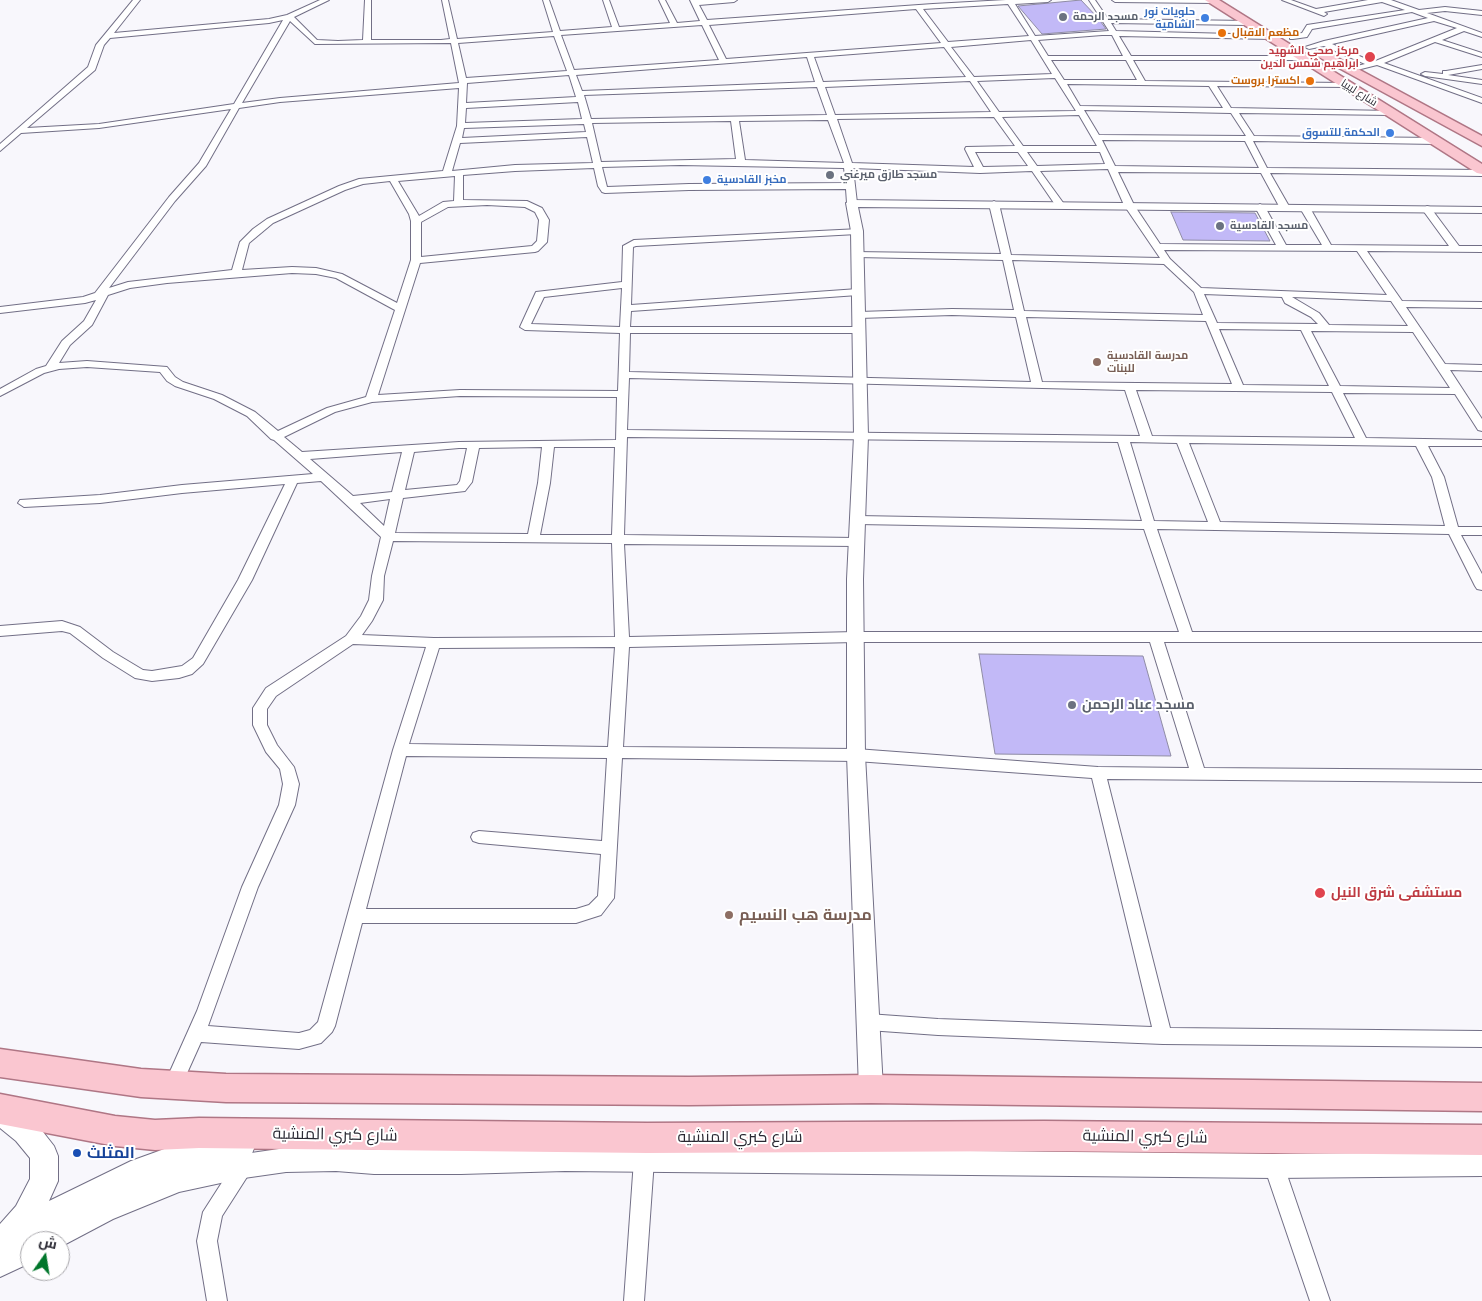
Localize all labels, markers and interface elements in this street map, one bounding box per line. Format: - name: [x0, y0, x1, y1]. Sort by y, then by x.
- place label: حلويات نور الشامية: [1144, 5, 1195, 31]
- place label: مسجد الرحمة: [1073, 10, 1138, 24]
- marker: مسجد الرحمة: [1057, 11, 1069, 23]
- marker: حلويات نور الشامية: [1199, 12, 1211, 24]
- place label: مظعم الاقبال: [1232, 26, 1299, 40]
- marker: مظعم الاقبال: [1216, 27, 1228, 39]
- place label: مركز صحي الشهيد ابراهيم شمس الدين: [1261, 44, 1359, 70]
- marker: مركز صحي الشهيد ابراهيم شمس الدين: [1363, 50, 1377, 64]
- place label: اكسترا بروست: [1231, 74, 1300, 88]
- marker: اكسترا بروست: [1304, 75, 1316, 87]
- street label: شارع ليبيا: [1338, 77, 1380, 109]
- place label: الحكمة للتسوق: [1302, 126, 1380, 140]
- marker: الحكمة للتسوق: [1384, 127, 1396, 139]
- place label: مسجد طارق ميرغني: [840, 168, 937, 182]
- marker: مسجد طارق ميرغني: [824, 169, 836, 181]
- place label: مخبز القادسية: [717, 173, 787, 187]
- marker: مخبز القادسية: [701, 174, 713, 186]
- place label: مسجد القادسية: [1230, 219, 1308, 233]
- marker: مسجد القادسية: [1214, 220, 1226, 232]
- place label: مدرسة القادسية للبنات: [1107, 349, 1188, 375]
- marker: مدرسة القادسية للبنات: [1091, 356, 1103, 368]
- place label: مسجد عباد الرحمن: [1082, 697, 1195, 713]
- marker: مسجد عباد الرحمن: [1066, 699, 1078, 711]
- place label: مستشفى شرق النيل: [1331, 885, 1462, 901]
- marker: مستشفى شرق النيل: [1313, 886, 1327, 900]
- place label: مدرسة هب النسيم: [739, 905, 872, 925]
- marker: مدرسة هب النسيم: [723, 909, 735, 921]
- street label: شارع كبري المنشية: [272, 1124, 398, 1146]
- street label: شارع كبري المنشية: [1082, 1126, 1208, 1148]
- street label: شارع كبري المنشية: [677, 1127, 803, 1147]
- place label: المثلث: [87, 1143, 135, 1163]
- marker: المثلث: [71, 1147, 83, 1159]
- north arrow: [20, 1231, 70, 1281]
- text: ش: [37, 1231, 59, 1253]

